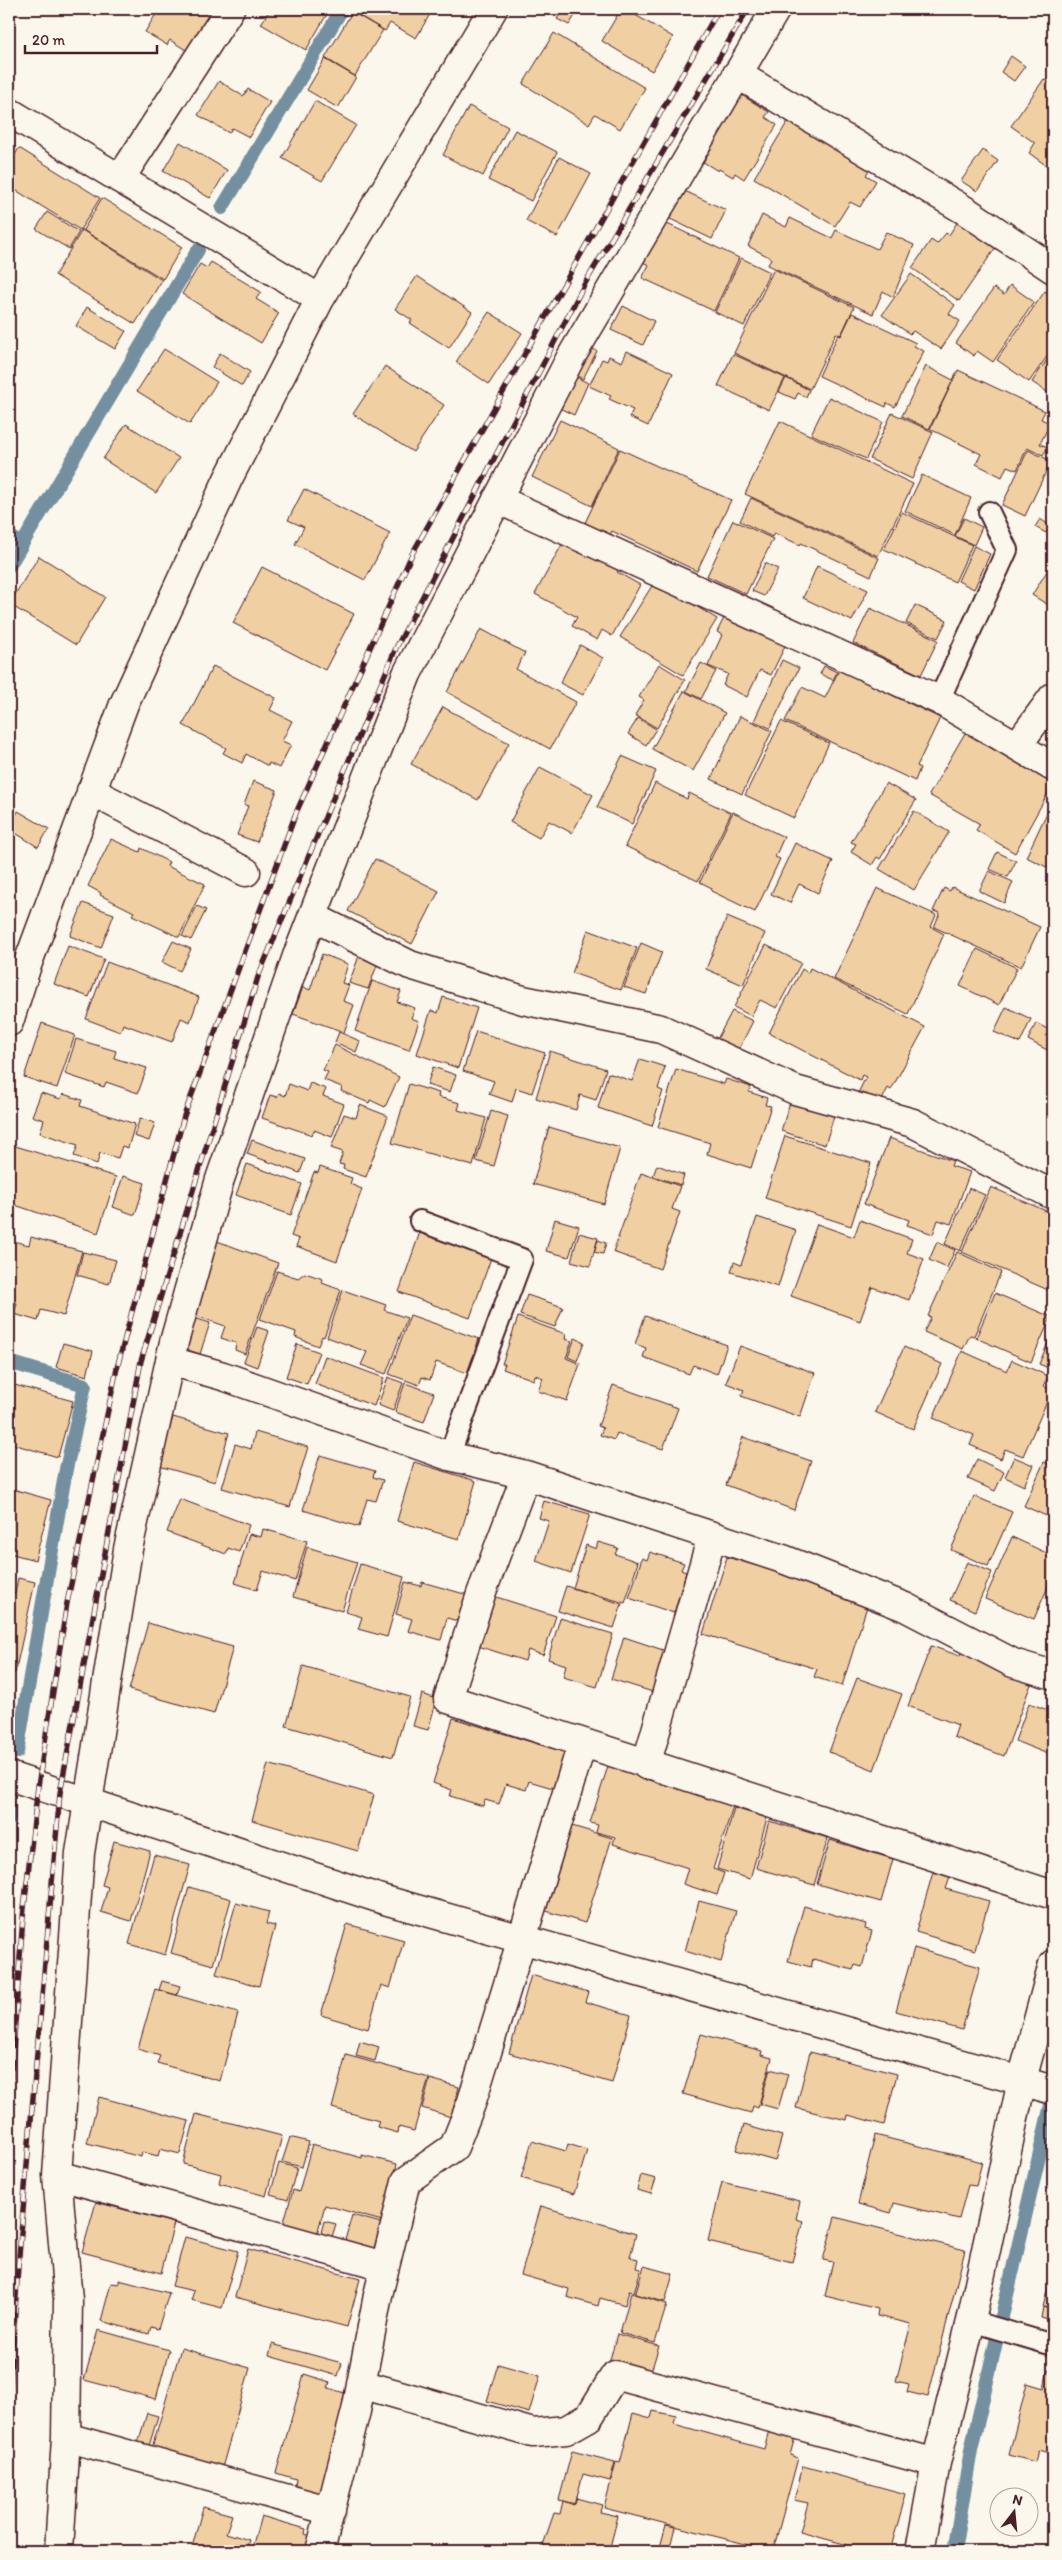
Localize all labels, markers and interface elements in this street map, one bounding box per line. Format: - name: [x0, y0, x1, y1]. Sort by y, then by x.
- scale bar: [25, 22, 158, 54]
- text: 20 m: [32, 31, 66, 49]
- north arrow: [990, 2488, 1040, 2538]
- text: N: [1011, 2491, 1024, 2509]

